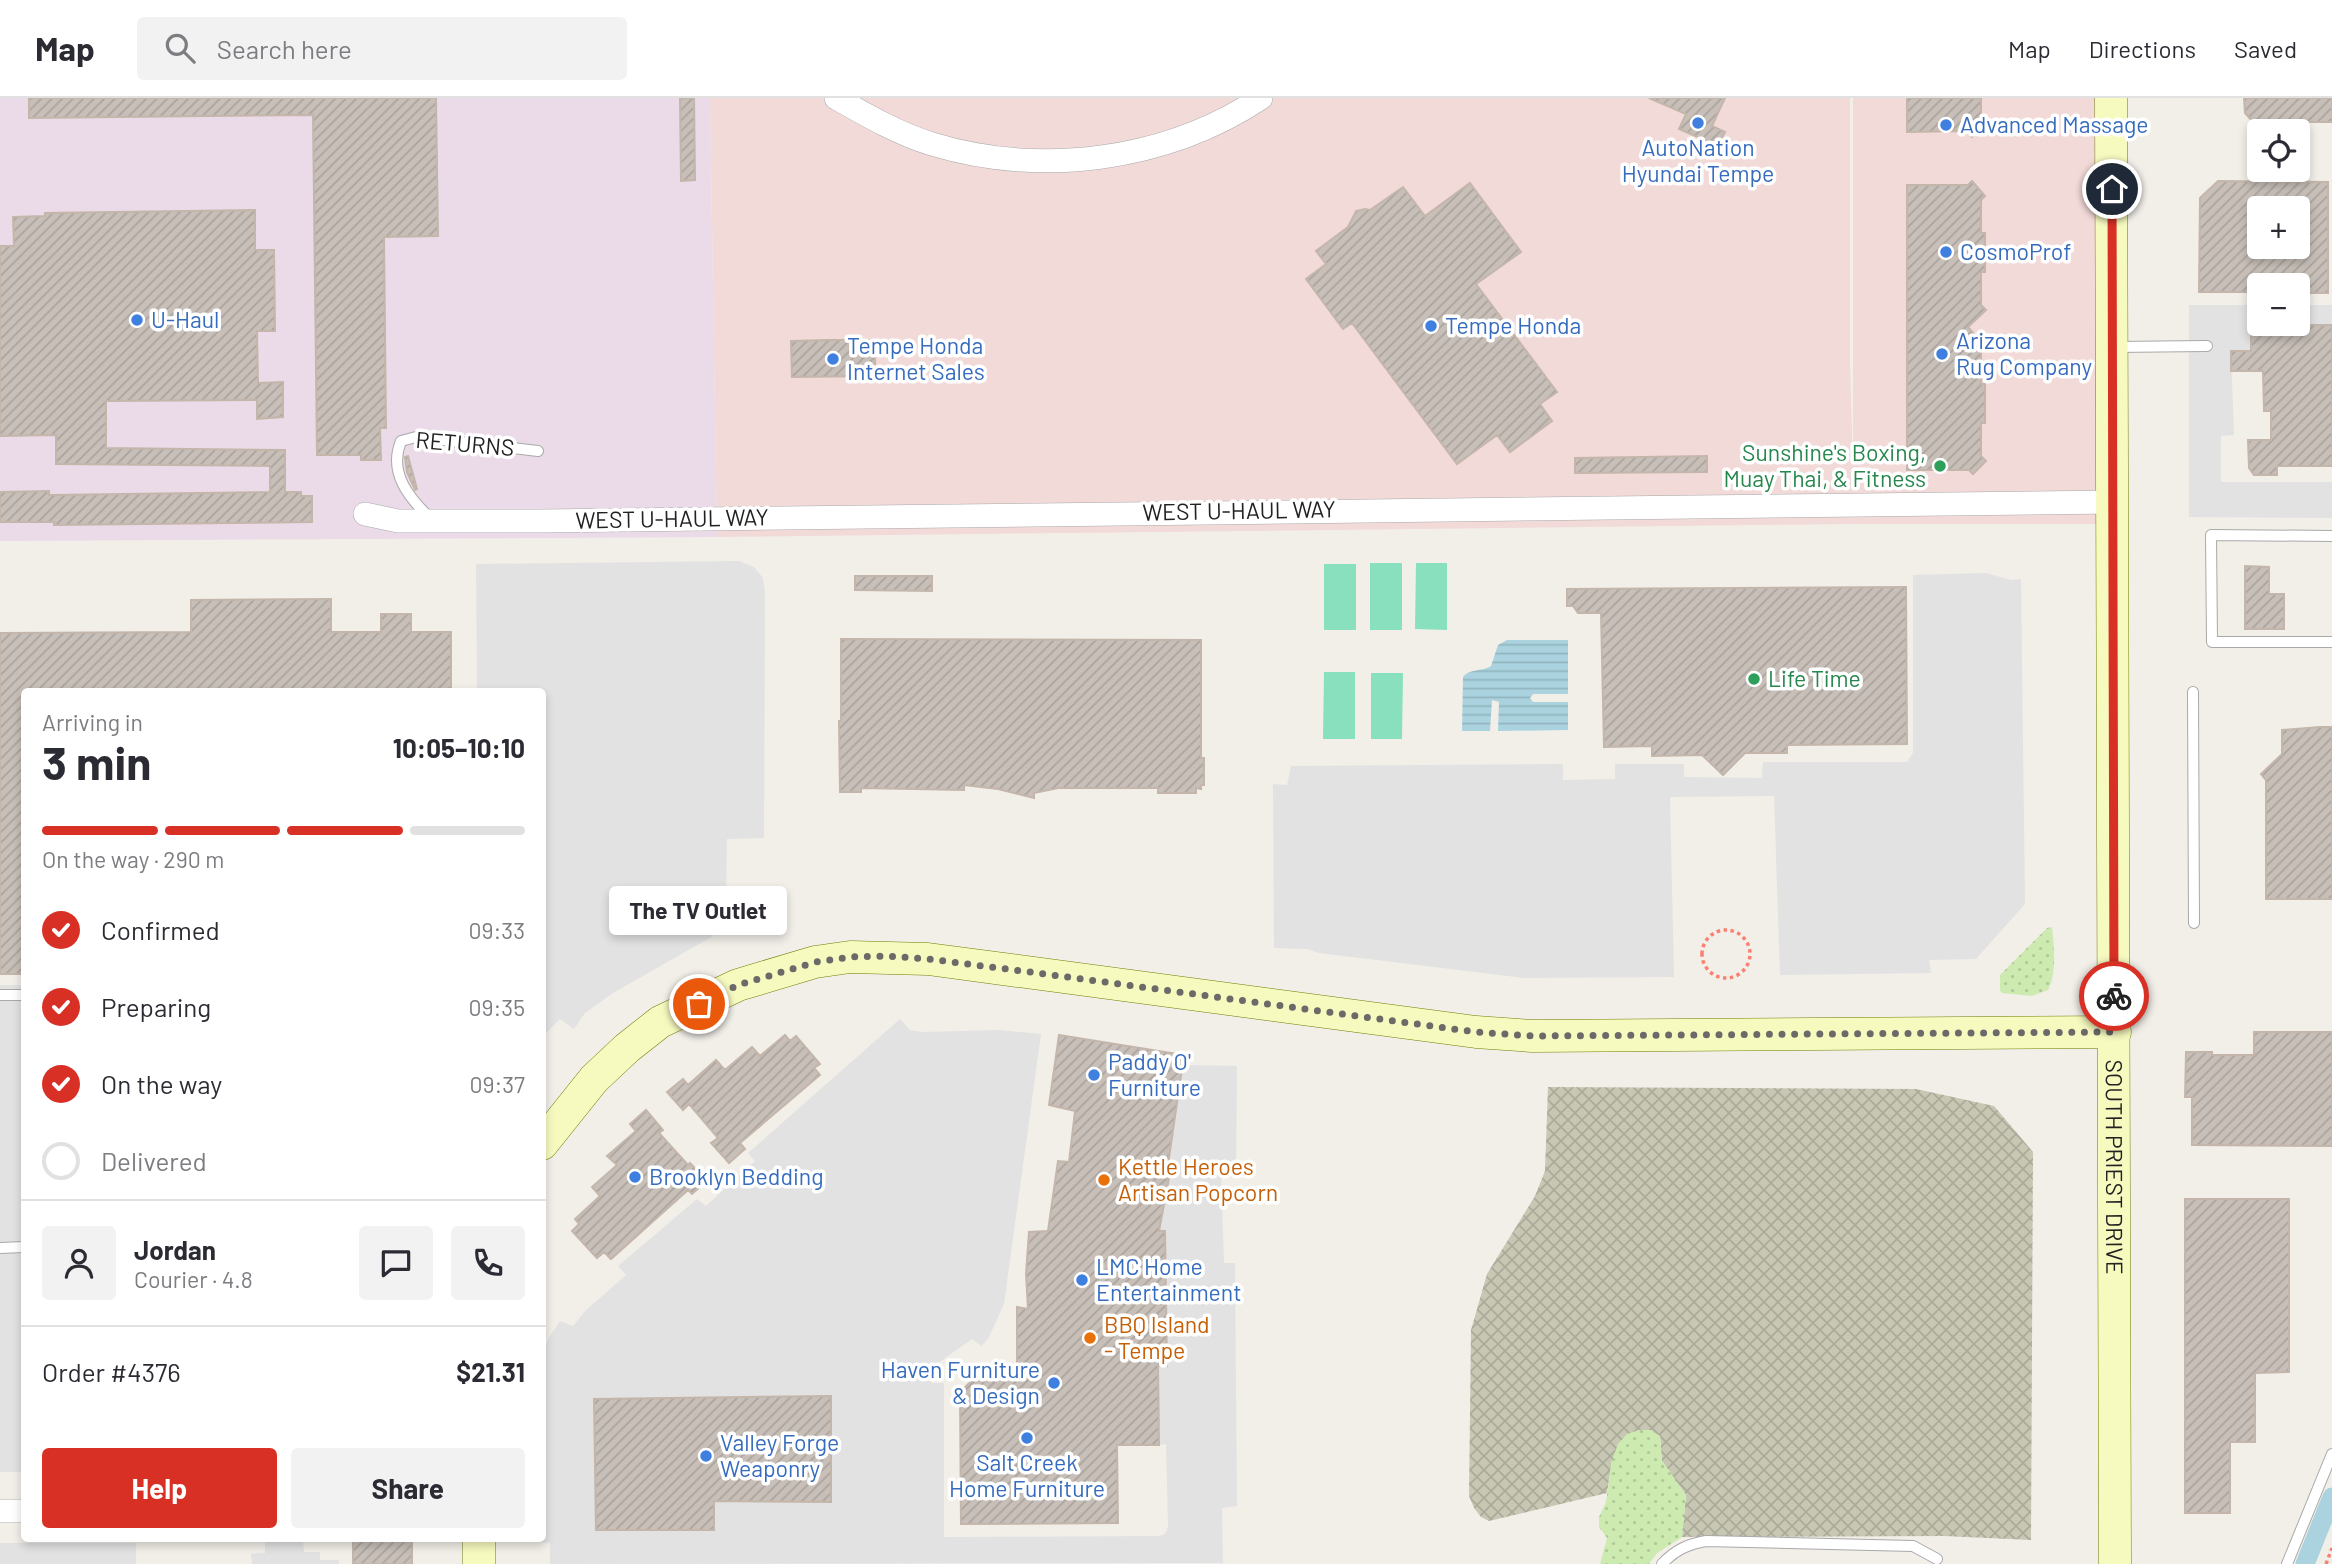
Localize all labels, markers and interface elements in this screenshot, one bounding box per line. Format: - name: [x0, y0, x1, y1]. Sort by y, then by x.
- search box: [137, 17, 627, 80]
- text: Map: [35, 28, 95, 68]
- icon: search: [161, 29, 199, 67]
- text: Search here: [217, 33, 352, 64]
- text: Map: [2008, 34, 2051, 63]
- text: Directions: [2089, 34, 2196, 63]
- text: Saved: [2234, 34, 2297, 63]
- place label: Advanced Massage: [1960, 110, 2149, 138]
- marker: AutoNation Hyundai Tempe: [1690, 115, 1706, 131]
- marker: Advanced Massage: [1938, 117, 1954, 133]
- map controls: [2247, 119, 2310, 336]
- button: locate: [2247, 119, 2310, 182]
- place label: AutoNation Hyundai Tempe: [1622, 133, 1774, 187]
- pin: [2082, 159, 2142, 219]
- icon: home: [2093, 170, 2131, 208]
- button: +: [2247, 196, 2310, 259]
- place label: CosmoProf: [1960, 237, 2071, 265]
- marker: CosmoProf: [1938, 244, 1954, 260]
- button: −: [2247, 273, 2310, 336]
- place label: U-Haul: [151, 305, 219, 333]
- place label: Tempe Honda: [1445, 311, 1581, 339]
- marker: U-Haul: [129, 312, 145, 328]
- marker: Tempe Honda: [1423, 318, 1439, 334]
- place label: Arizona Rug Company: [1956, 326, 2092, 380]
- place label: Tempe Honda Internet Sales: [847, 331, 985, 385]
- marker: Arizona Rug Company: [1934, 346, 1950, 362]
- marker: Tempe Honda Internet Sales: [825, 351, 841, 367]
- street label: RETURNS: [415, 425, 516, 461]
- place label: Sunshine's Boxing, Muay Thai, & Fitness: [1724, 438, 1926, 492]
- marker: Sunshine's Boxing, Muay Thai, & Fitness: [1932, 458, 1948, 474]
- street label: WEST U-HAUL WAY: [1142, 494, 1336, 526]
- street label: WEST U-HAUL WAY: [575, 502, 769, 534]
- place label: Life Time: [1768, 664, 1861, 692]
- marker: Life Time: [1746, 671, 1762, 687]
- text: Arriving in: [42, 708, 143, 736]
- text: 10:05–10:10: [393, 732, 525, 763]
- text: 3 min: [42, 734, 151, 789]
- text: On the way · 290 m: [42, 845, 224, 873]
- callout: The TV Outlet: [610, 885, 788, 934]
- text: The TV Outlet: [629, 896, 767, 924]
- icon: check: [42, 911, 80, 949]
- text: Confirmed: [101, 914, 220, 945]
- text: 09:33: [469, 916, 525, 944]
- courier: [2079, 961, 2149, 1031]
- pin: [669, 974, 729, 1034]
- icon: bike: [2095, 977, 2133, 1015]
- icon: bag: [680, 985, 718, 1023]
- icon: check: [42, 988, 80, 1026]
- text: Preparing: [101, 991, 211, 1022]
- text: 09:35: [469, 993, 525, 1021]
- place label: Paddy O' Furniture: [1108, 1047, 1201, 1101]
- street label: SOUTH PRIEST DRIVE: [2101, 1059, 2129, 1275]
- icon: check: [42, 1065, 80, 1103]
- marker: Paddy O' Furniture: [1086, 1067, 1102, 1083]
- text: On the way: [101, 1068, 222, 1099]
- text: 09:37: [470, 1070, 525, 1098]
- text: Delivered: [101, 1145, 207, 1176]
- place label: Kettle Heroes Artisan Popcorn: [1118, 1152, 1278, 1206]
- place label: Brooklyn Bedding: [649, 1162, 824, 1190]
- marker: Brooklyn Bedding: [627, 1169, 643, 1185]
- marker: Kettle Heroes Artisan Popcorn: [1096, 1172, 1112, 1188]
- button: person: [42, 1226, 116, 1300]
- button: chat: [359, 1226, 433, 1300]
- button: phone: [451, 1226, 525, 1300]
- text: Jordan: [134, 1234, 216, 1265]
- place label: LMC Home Entertainment: [1096, 1252, 1242, 1306]
- text: Courier · 4.8: [134, 1265, 253, 1293]
- marker: LMC Home Entertainment: [1074, 1272, 1090, 1288]
- place label: BBQ Island - Tempe: [1104, 1310, 1210, 1364]
- marker: BBQ Island - Tempe: [1082, 1330, 1098, 1346]
- place label: Haven Furniture & Design: [881, 1355, 1040, 1409]
- text: Order #4376: [42, 1356, 181, 1387]
- text: $21.31: [456, 1356, 525, 1387]
- marker: Haven Furniture & Design: [1046, 1375, 1062, 1391]
- place label: Valley Forge Weaponry: [720, 1428, 839, 1482]
- marker: Salt Creek Home Furniture: [1019, 1430, 1035, 1446]
- button: Help: [42, 1448, 277, 1528]
- button: Share: [291, 1448, 525, 1528]
- marker: Valley Forge Weaponry: [698, 1448, 714, 1464]
- place label: Salt Creek Home Furniture: [949, 1448, 1105, 1502]

